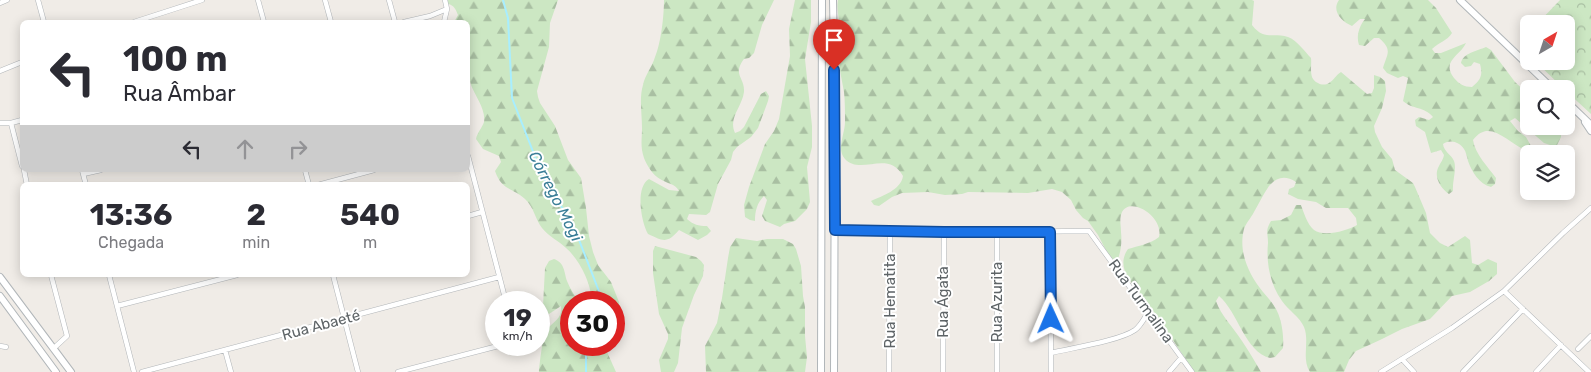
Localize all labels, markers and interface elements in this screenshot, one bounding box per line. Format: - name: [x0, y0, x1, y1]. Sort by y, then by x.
- north arrow: [1520, 15, 1575, 70]
- map controls: [1520, 15, 1575, 200]
- pin: [813, 19, 855, 70]
- icon: arrive: [820, 26, 848, 54]
- text: 100 m: [123, 38, 228, 80]
- icon: left: [40, 40, 105, 105]
- text: Rua Âmbar: [123, 80, 236, 107]
- button: search: [1520, 80, 1575, 135]
- icon: left: [178, 135, 206, 163]
- icon: ahead: [231, 135, 259, 163]
- icon: right: [284, 135, 312, 163]
- button: layers: [1520, 145, 1575, 200]
- water label: Córrego Mogi: [525, 148, 587, 246]
- text: 13:36: [90, 197, 173, 233]
- text: 2: [246, 197, 266, 233]
- text: 540: [340, 197, 400, 233]
- text: Chegada: [98, 233, 164, 252]
- text: min: [242, 233, 270, 252]
- text: m: [363, 233, 377, 252]
- street label: Rua Hematita: [881, 253, 899, 349]
- street label: Rua Turmalina: [1105, 256, 1177, 346]
- street label: Rua Azurita: [988, 262, 1006, 342]
- street label: Rua Ágata: [934, 266, 952, 338]
- speed limit sign: 30: [560, 291, 625, 356]
- position arrow: [1024, 292, 1076, 344]
- text: 19: [503, 303, 532, 332]
- street label: Rua Abaeté: [280, 306, 362, 344]
- text: km/h: [503, 329, 532, 343]

